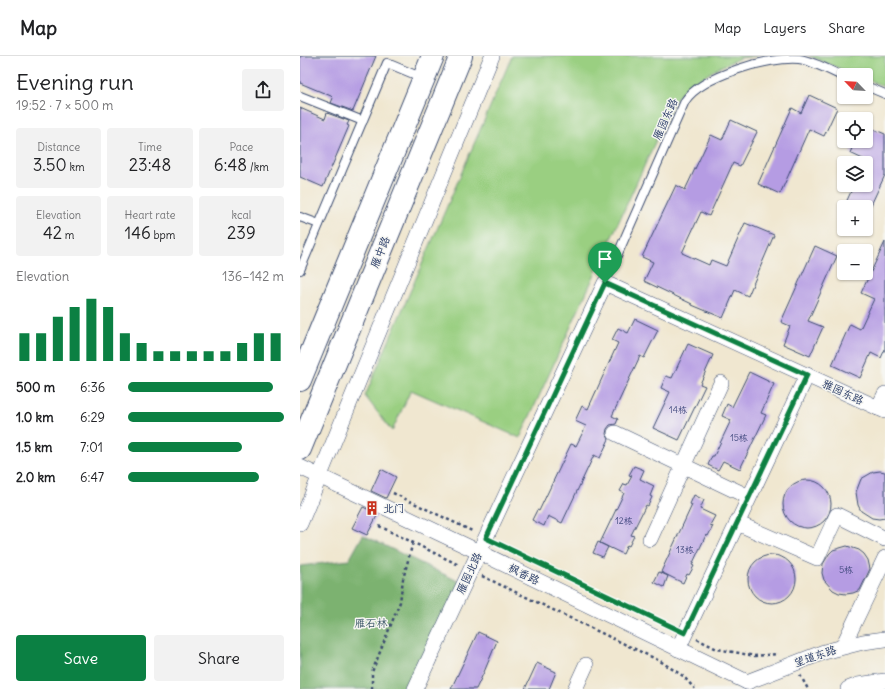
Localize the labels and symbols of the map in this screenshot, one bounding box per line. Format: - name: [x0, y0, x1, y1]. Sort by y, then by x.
- north arrow: [837, 68, 873, 104]
- street label: 雁园东路: [650, 96, 680, 142]
- street label: 雁中路: [367, 234, 393, 270]
- pin: [588, 242, 622, 283]
- street label: 雅园东路: [820, 376, 866, 408]
- house number: 14栋: [669, 404, 687, 415]
- house number: 15栋: [730, 432, 748, 443]
- building icon: 北门: [364, 500, 380, 516]
- place label: 北门: [383, 501, 405, 515]
- house number: 12栋: [615, 515, 633, 526]
- house number: 13栋: [676, 544, 694, 555]
- street label: 雁园北路: [453, 550, 485, 596]
- street label: 枫香路: [506, 560, 542, 588]
- house number: 5栋: [839, 564, 853, 575]
- park label: 雁石林: [355, 616, 388, 630]
- street label: 望道东路: [792, 642, 838, 670]

